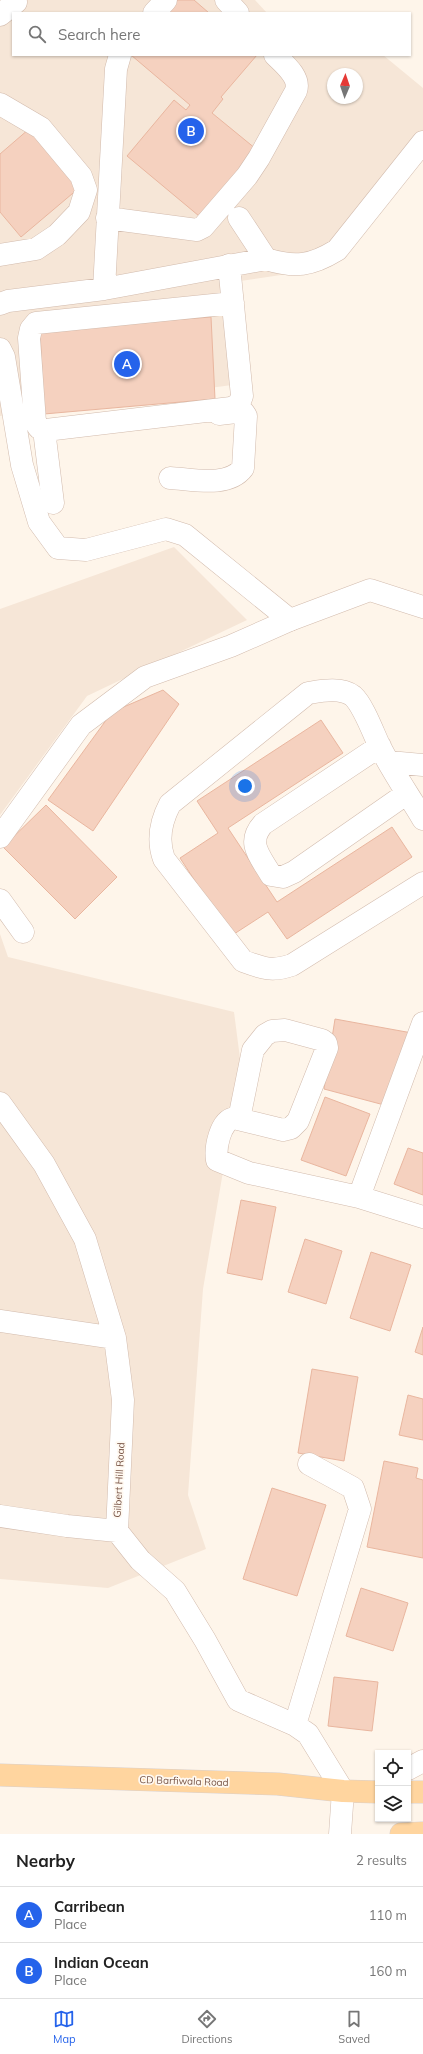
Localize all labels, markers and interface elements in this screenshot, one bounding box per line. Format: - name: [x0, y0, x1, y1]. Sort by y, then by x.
- search box: [12, 12, 411, 56]
- icon: search: [26, 23, 48, 45]
- text: Search here: [58, 25, 140, 44]
- north arrow: [327, 68, 363, 104]
- pin: B: [178, 116, 204, 146]
- pin: A: [114, 349, 140, 379]
- your location: [235, 776, 255, 796]
- street label: Gilbert Hill Road: [111, 1442, 127, 1518]
- map controls: [375, 1750, 411, 1822]
- button: locate: [375, 1750, 411, 1786]
- street label: CD Barfiwala Road: [139, 1773, 229, 1789]
- button: layers: [375, 1786, 411, 1822]
- text: Nearby: [16, 1850, 75, 1871]
- text: 2 results: [356, 1852, 407, 1868]
- text: Carribean: [54, 1897, 125, 1916]
- text: A: [24, 1907, 34, 1923]
- text: 110 m: [369, 1907, 407, 1923]
- text: Place: [54, 1916, 87, 1932]
- text: Indian Ocean: [54, 1953, 149, 1972]
- text: B: [25, 1963, 33, 1979]
- text: 160 m: [369, 1963, 407, 1979]
- text: Place: [54, 1972, 87, 1988]
- tab: Map: [53, 2008, 76, 2046]
- tab: Directions: [182, 2008, 232, 2046]
- tab: Saved: [338, 2008, 370, 2046]

